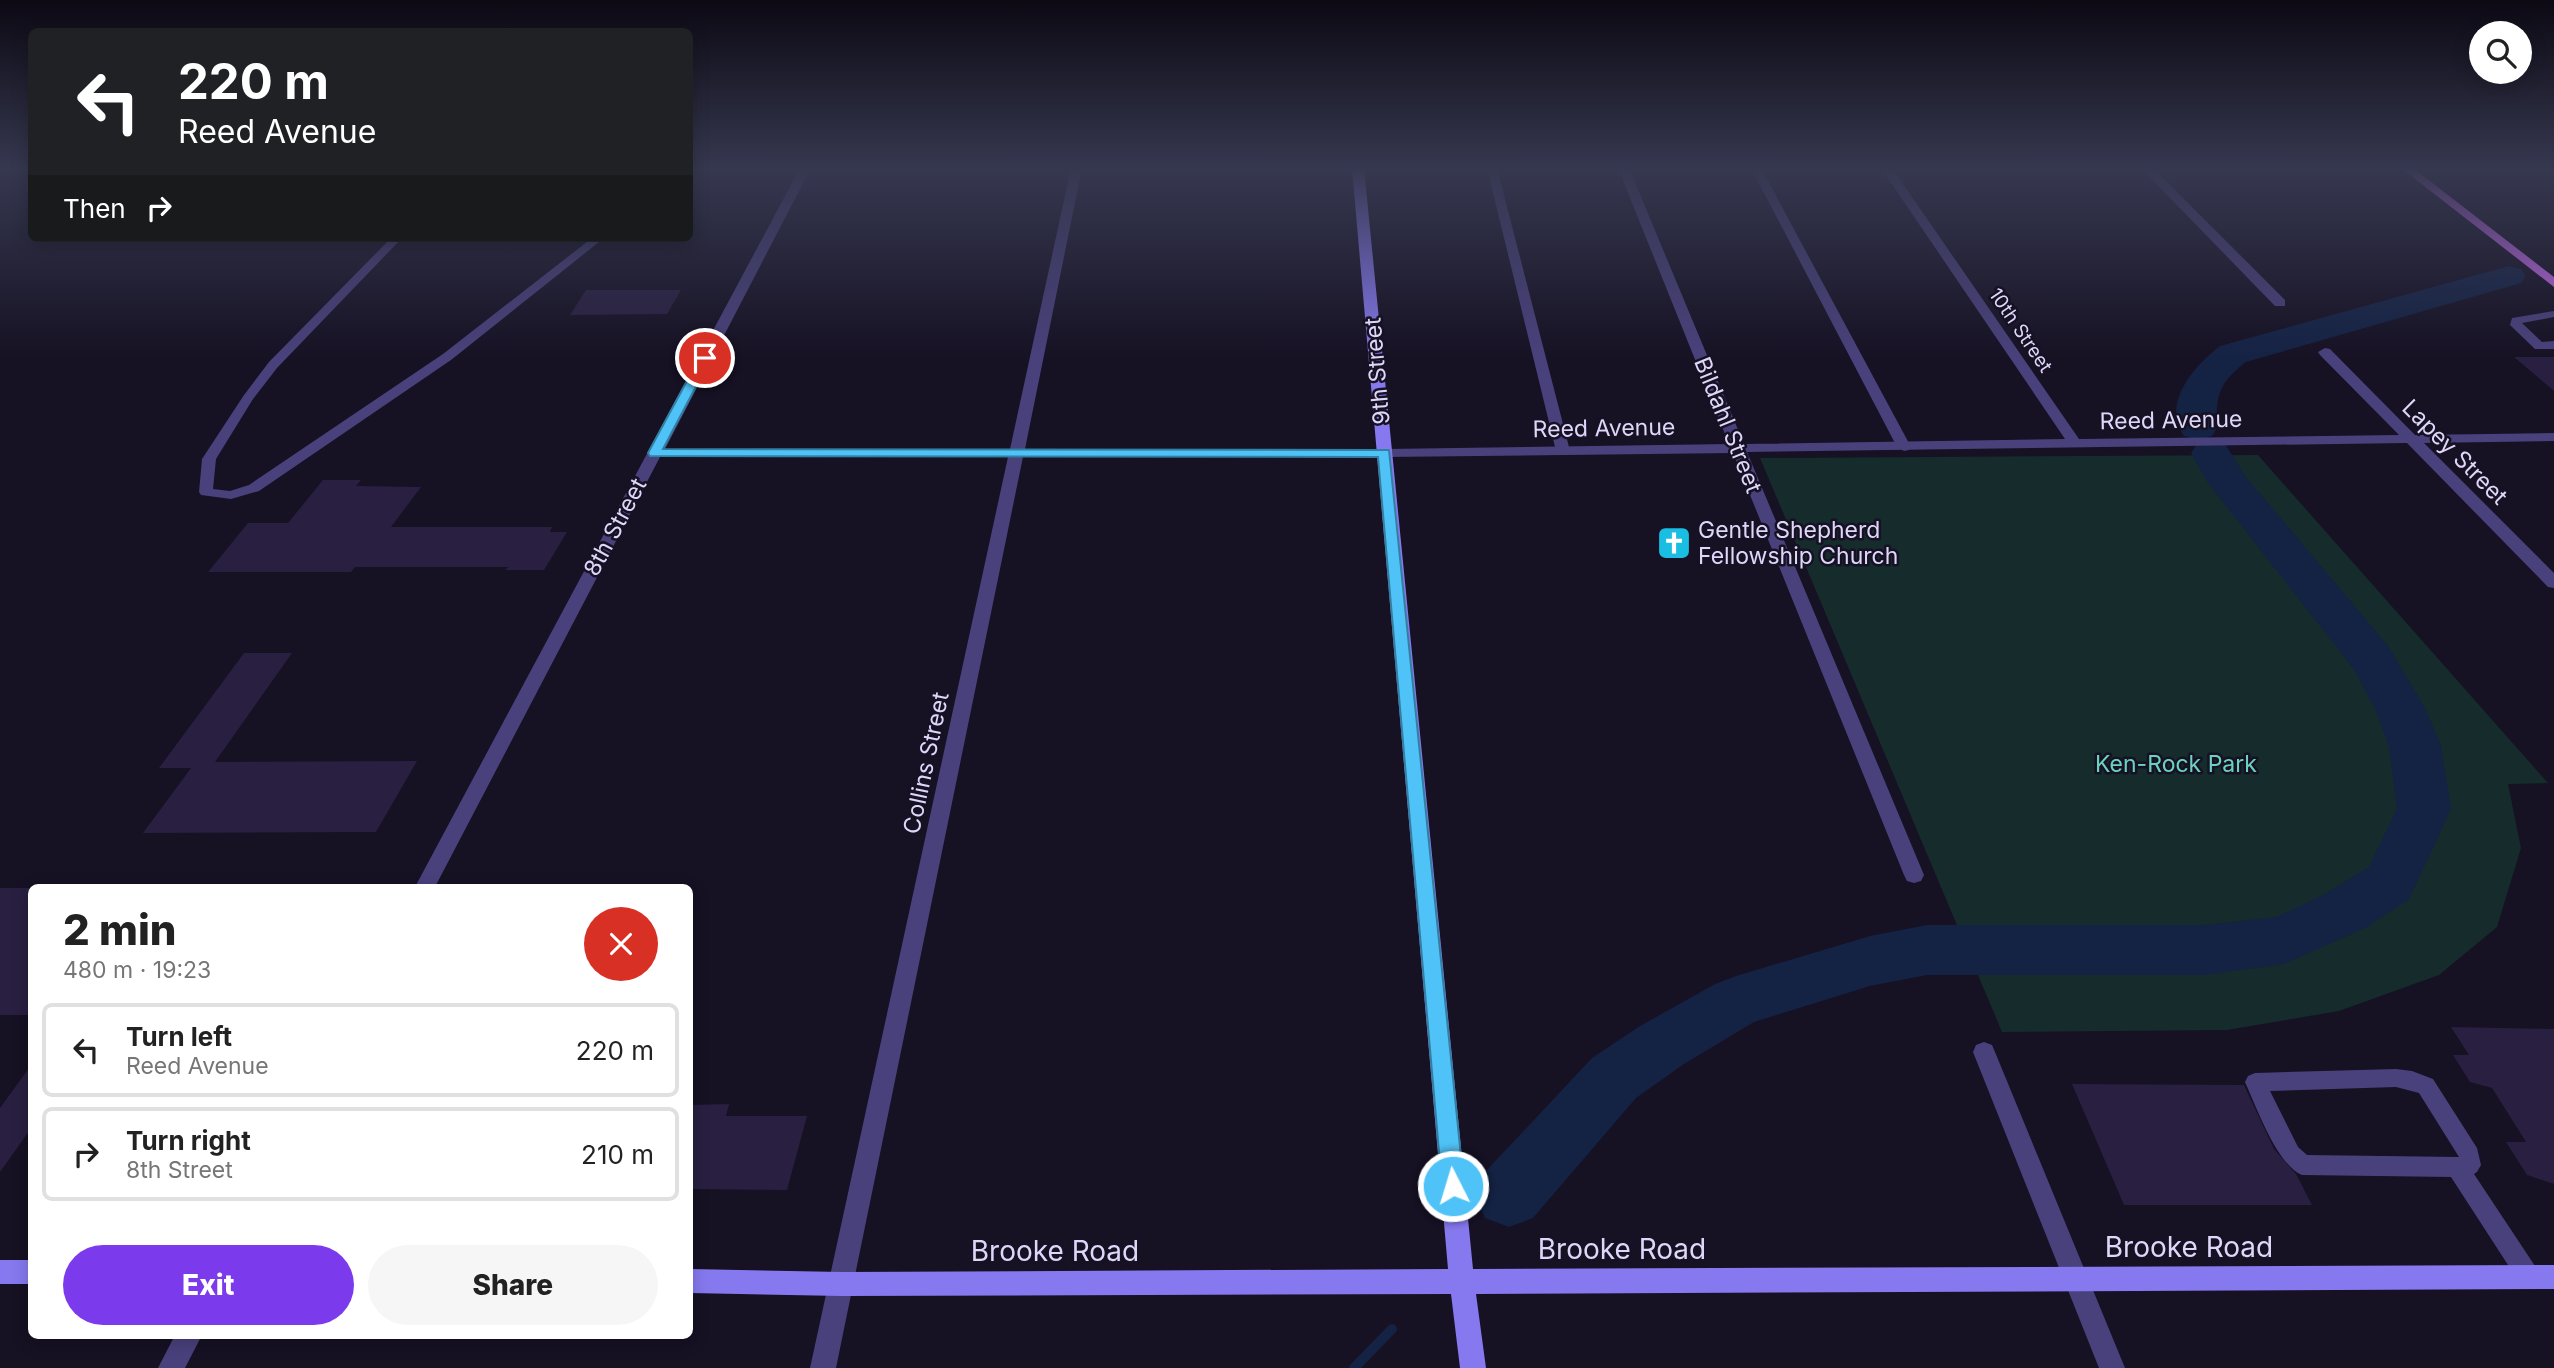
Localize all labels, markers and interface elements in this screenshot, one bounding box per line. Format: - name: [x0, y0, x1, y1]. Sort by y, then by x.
- map controls: [2469, 21, 2532, 84]
- button: search: [2469, 21, 2532, 84]
- text: 220 m: [178, 52, 329, 111]
- icon: left: [63, 56, 154, 147]
- text: Reed Avenue: [178, 112, 376, 151]
- icon: right: [140, 189, 178, 227]
- text: Then: [63, 193, 126, 224]
- street label: 10th Street: [1984, 284, 2057, 377]
- street label: 9th Street: [1358, 316, 1396, 426]
- pin: [675, 328, 735, 388]
- icon: arrive: [686, 339, 724, 377]
- street label: Bildahl Street: [1688, 353, 1768, 497]
- street label: Lapey Street: [2397, 394, 2514, 511]
- street label: Reed Avenue: [2099, 405, 2243, 435]
- street label: Reed Avenue: [1532, 413, 1676, 443]
- street label: 8th Street: [578, 473, 653, 581]
- place label: Gentle Shepherd Fellowship Church: [1698, 516, 1898, 570]
- church icon: Gentle Shepherd Fellowship Church: [1655, 524, 1693, 562]
- street label: Collins Street: [897, 689, 955, 837]
- park label: Ken-Rock Park: [2095, 750, 2257, 778]
- text: 2 min: [63, 904, 177, 955]
- button: close: [584, 907, 658, 981]
- text: 480 m · 19:23: [63, 956, 211, 984]
- text: Turn left: [126, 1021, 232, 1052]
- icon: left: [67, 1031, 105, 1069]
- text: 220 m: [576, 1035, 654, 1066]
- text: Reed Avenue: [126, 1052, 269, 1080]
- text: Turn right: [126, 1125, 251, 1156]
- icon: right: [67, 1135, 105, 1173]
- text: 210 m: [581, 1139, 654, 1170]
- position arrow: [1416, 1149, 1490, 1223]
- text: 8th Street: [126, 1156, 233, 1184]
- street label: Brooke Road: [2105, 1230, 2273, 1264]
- street label: Brooke Road: [1538, 1232, 1706, 1266]
- street label: Brooke Road: [971, 1234, 1139, 1268]
- button: Exit: [63, 1245, 354, 1325]
- button: Share: [368, 1245, 658, 1325]

